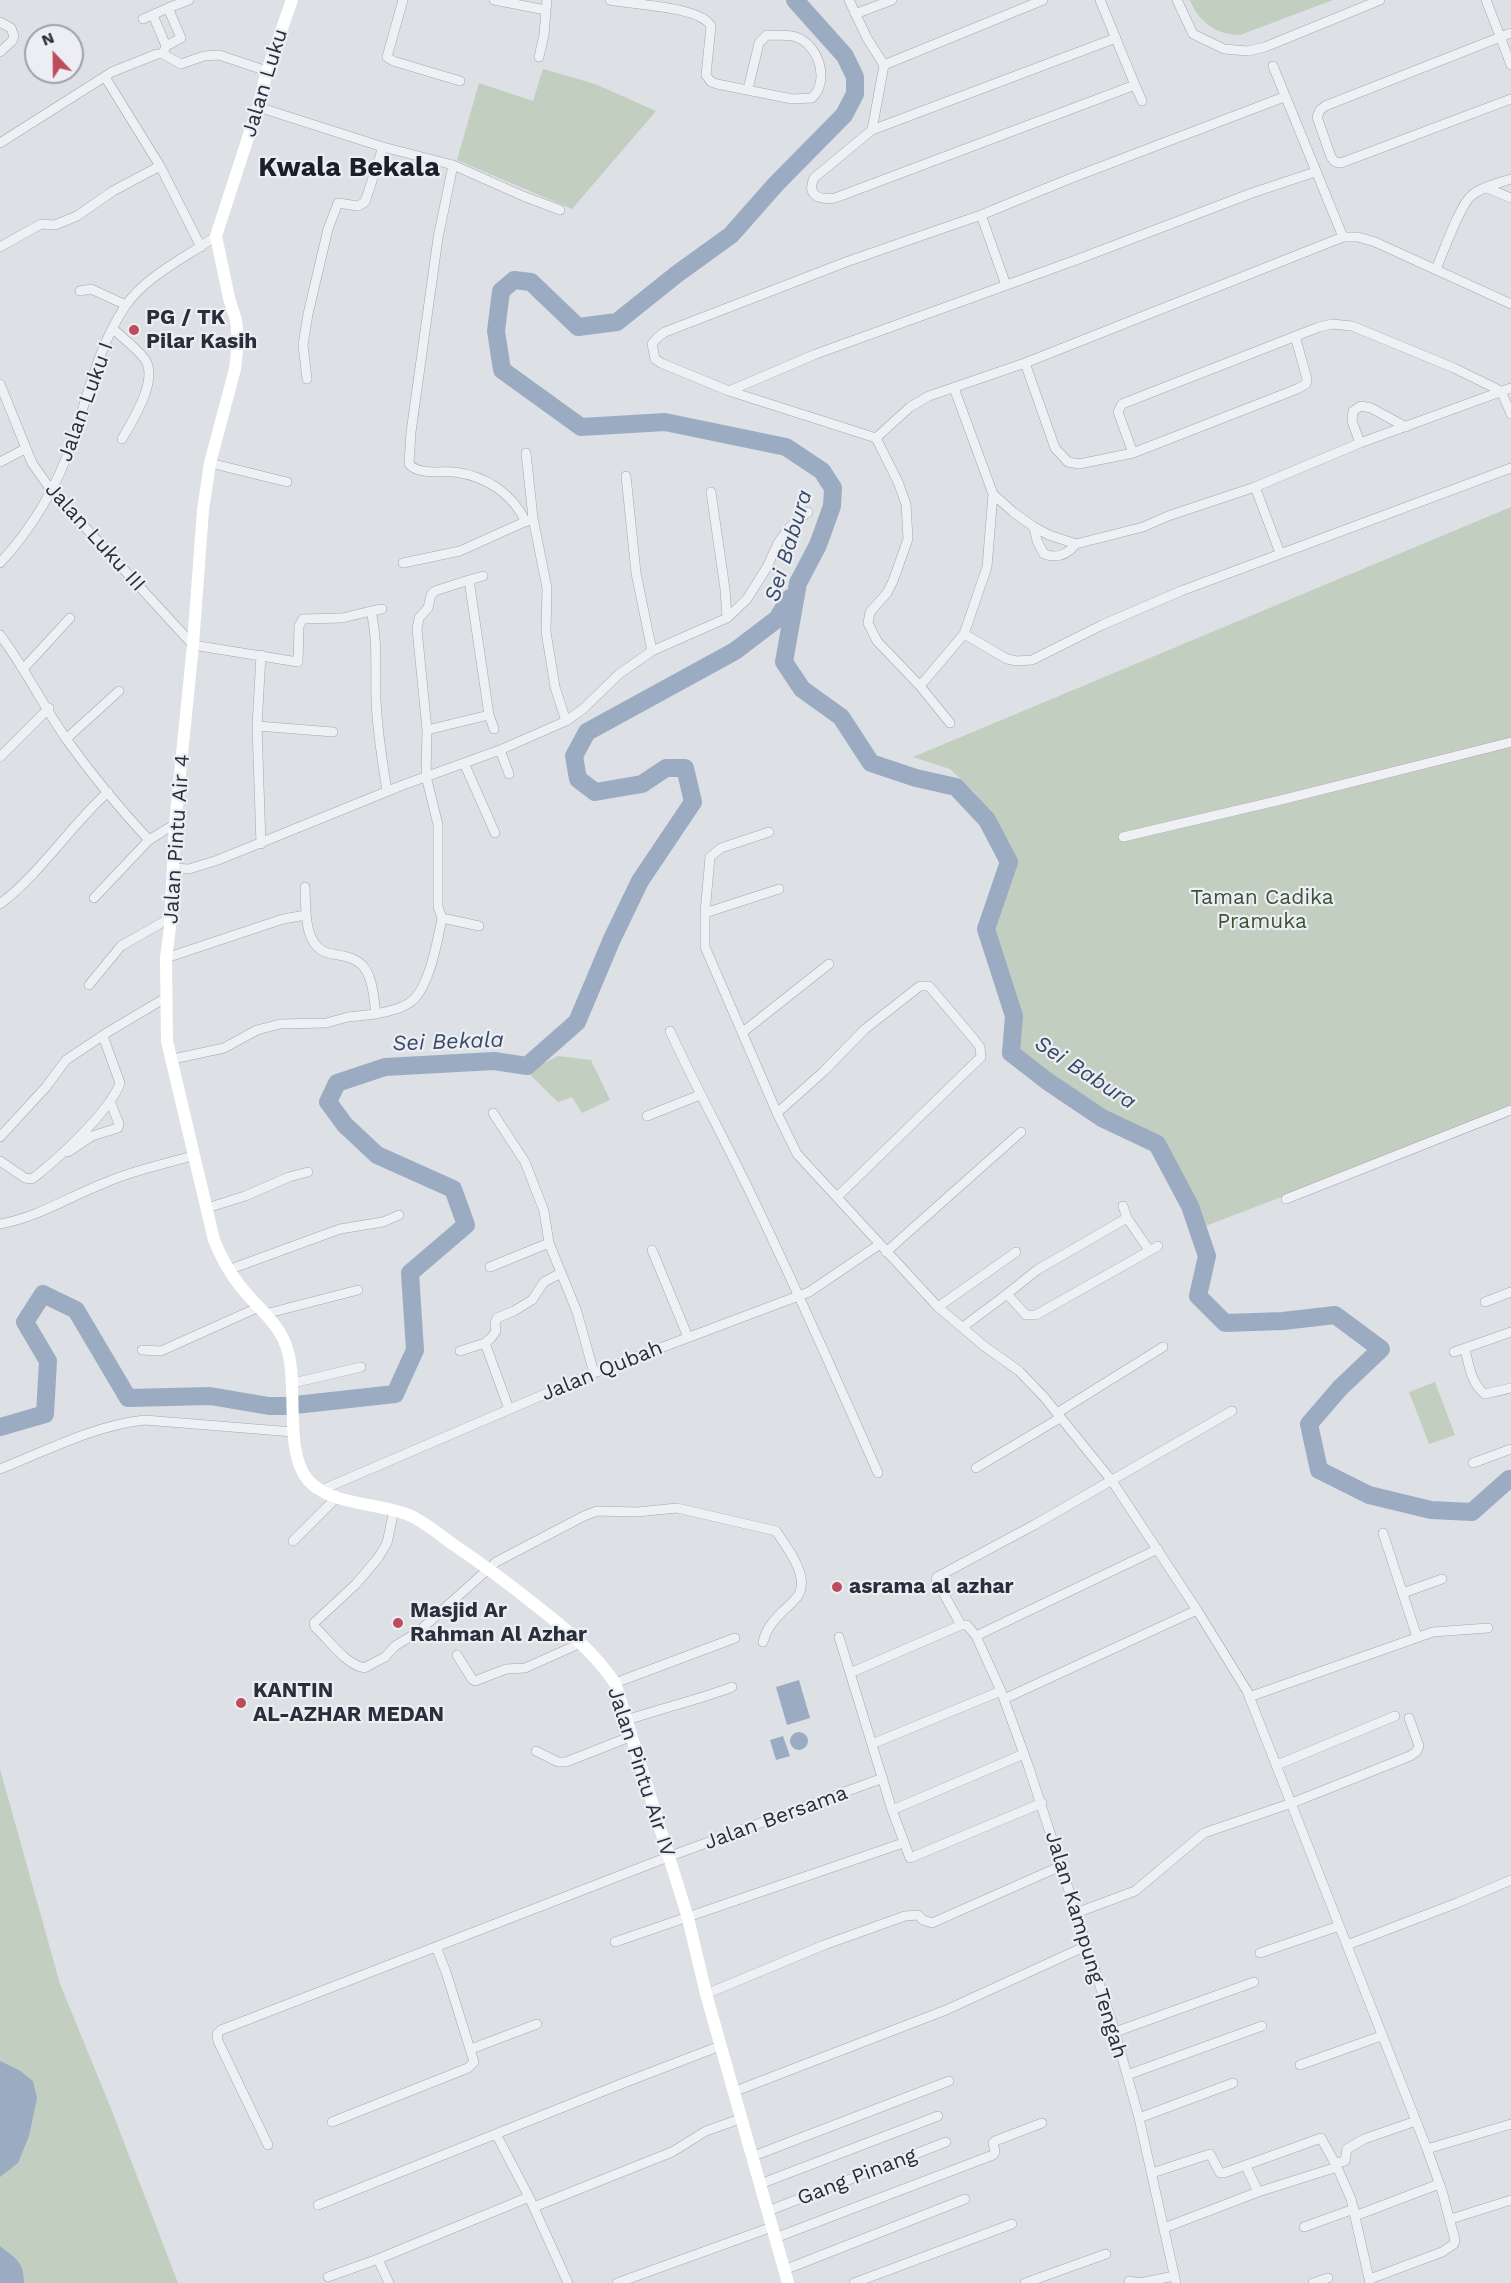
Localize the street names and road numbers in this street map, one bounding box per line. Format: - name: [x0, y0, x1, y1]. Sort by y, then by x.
- street label: Jalan Luku: [237, 26, 293, 140]
- street label: Jalan Luku I: [53, 339, 119, 465]
- street label: Jalan Luku III: [40, 477, 150, 597]
- street label: Jalan Pintu Air 4: [159, 753, 195, 925]
- street label: Jalan Qubah: [538, 1335, 666, 1407]
- street label: Jalan Pintu Air IV: [602, 1684, 680, 1860]
- street label: Jalan Bersama: [701, 1780, 851, 1856]
- street label: Jalan Kampung Tengah: [1039, 1828, 1133, 2062]
- street label: Gang Pinang: [794, 2143, 920, 2211]

